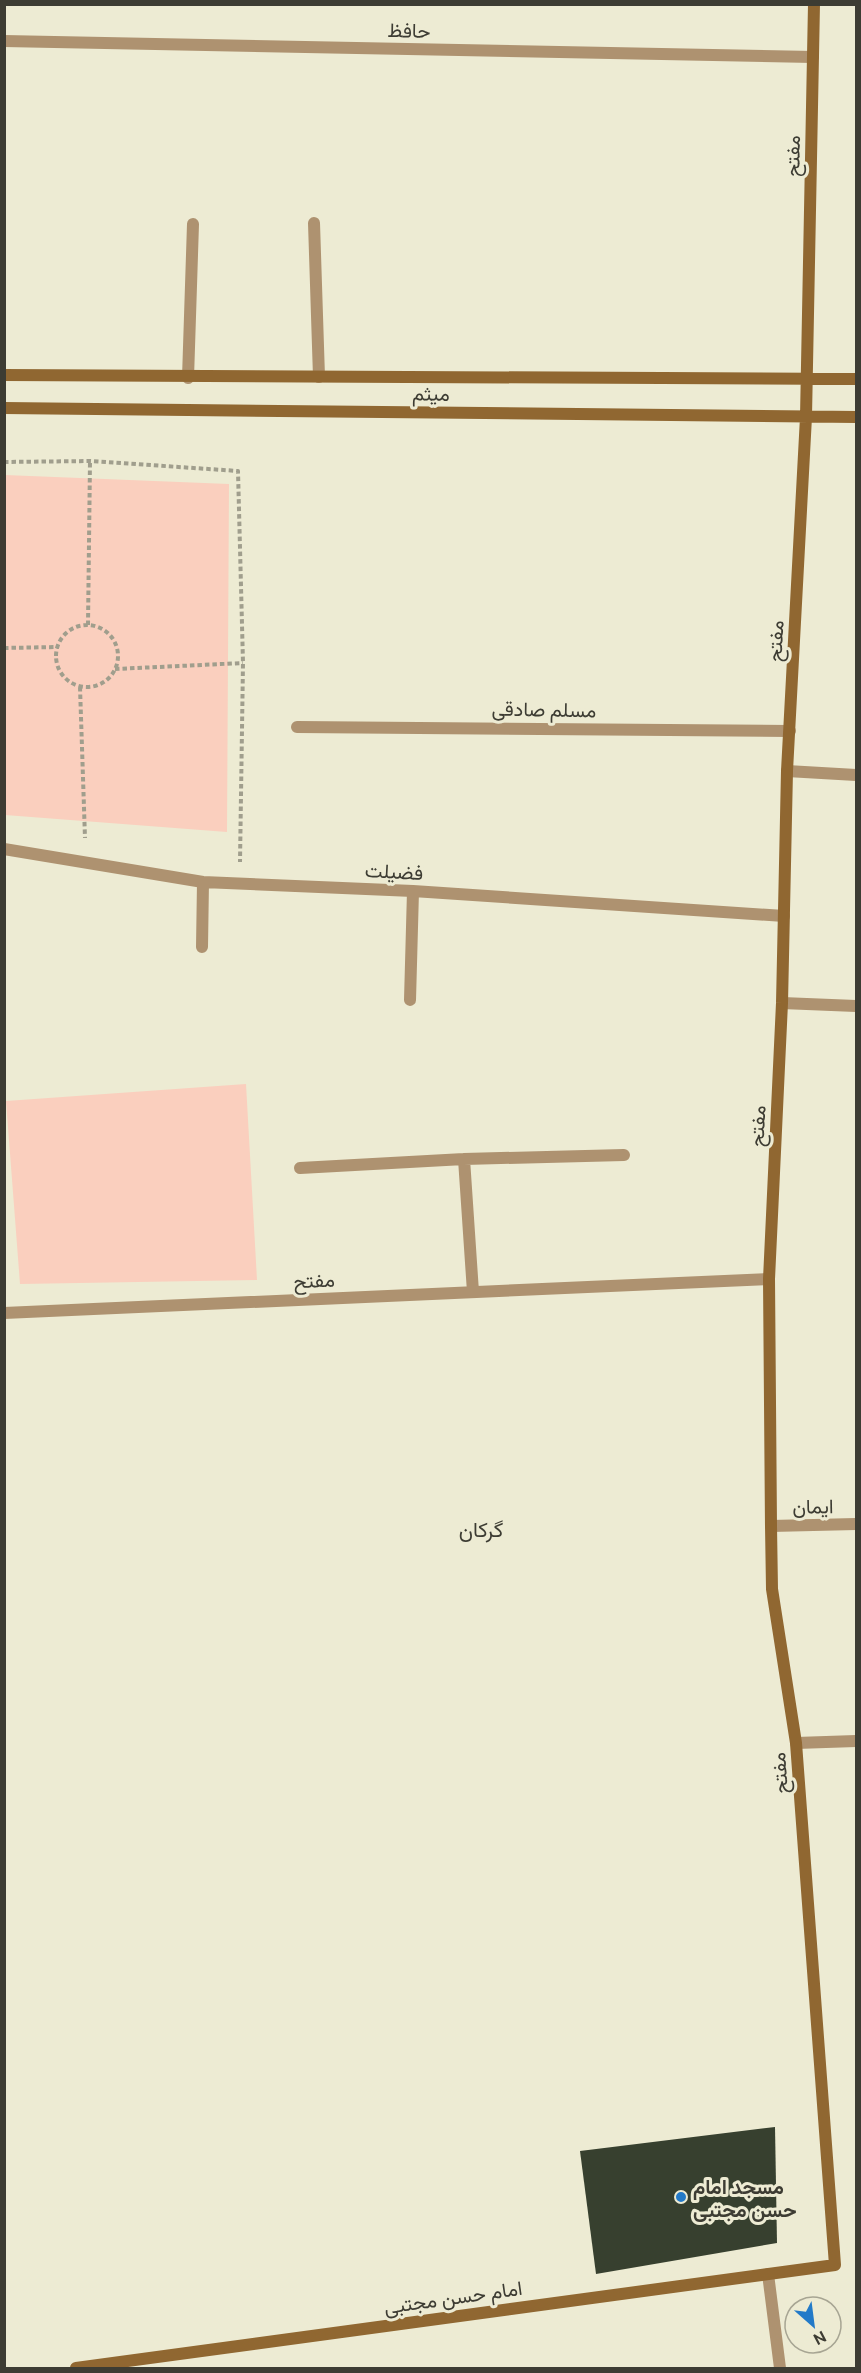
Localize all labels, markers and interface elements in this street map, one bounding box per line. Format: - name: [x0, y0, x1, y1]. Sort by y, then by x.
- street label: حافظ: [387, 18, 431, 42]
- street label: مفتح: [780, 135, 807, 177]
- street label: میثم: [412, 381, 450, 407]
- street label: مفتح: [762, 620, 791, 663]
- street label: مسلم صادقی: [491, 697, 597, 723]
- street label: فضیلت: [364, 858, 424, 885]
- street label: مفتح: [744, 1105, 773, 1148]
- street label: مفتح: [293, 1267, 336, 1296]
- street label: ایمان: [792, 1494, 834, 1519]
- district label: گرکان: [459, 1517, 503, 1543]
- street label: مفتح: [766, 1751, 795, 1795]
- place label: مسجد امام حسن مجتبی: [693, 2175, 796, 2222]
- marker: مسجد امام حسن مجتبی: [674, 2190, 688, 2204]
- street label: امام حسن مجتبی: [382, 2276, 524, 2320]
- north arrow: [783, 2295, 843, 2355]
- text: N: [811, 2327, 830, 2349]

